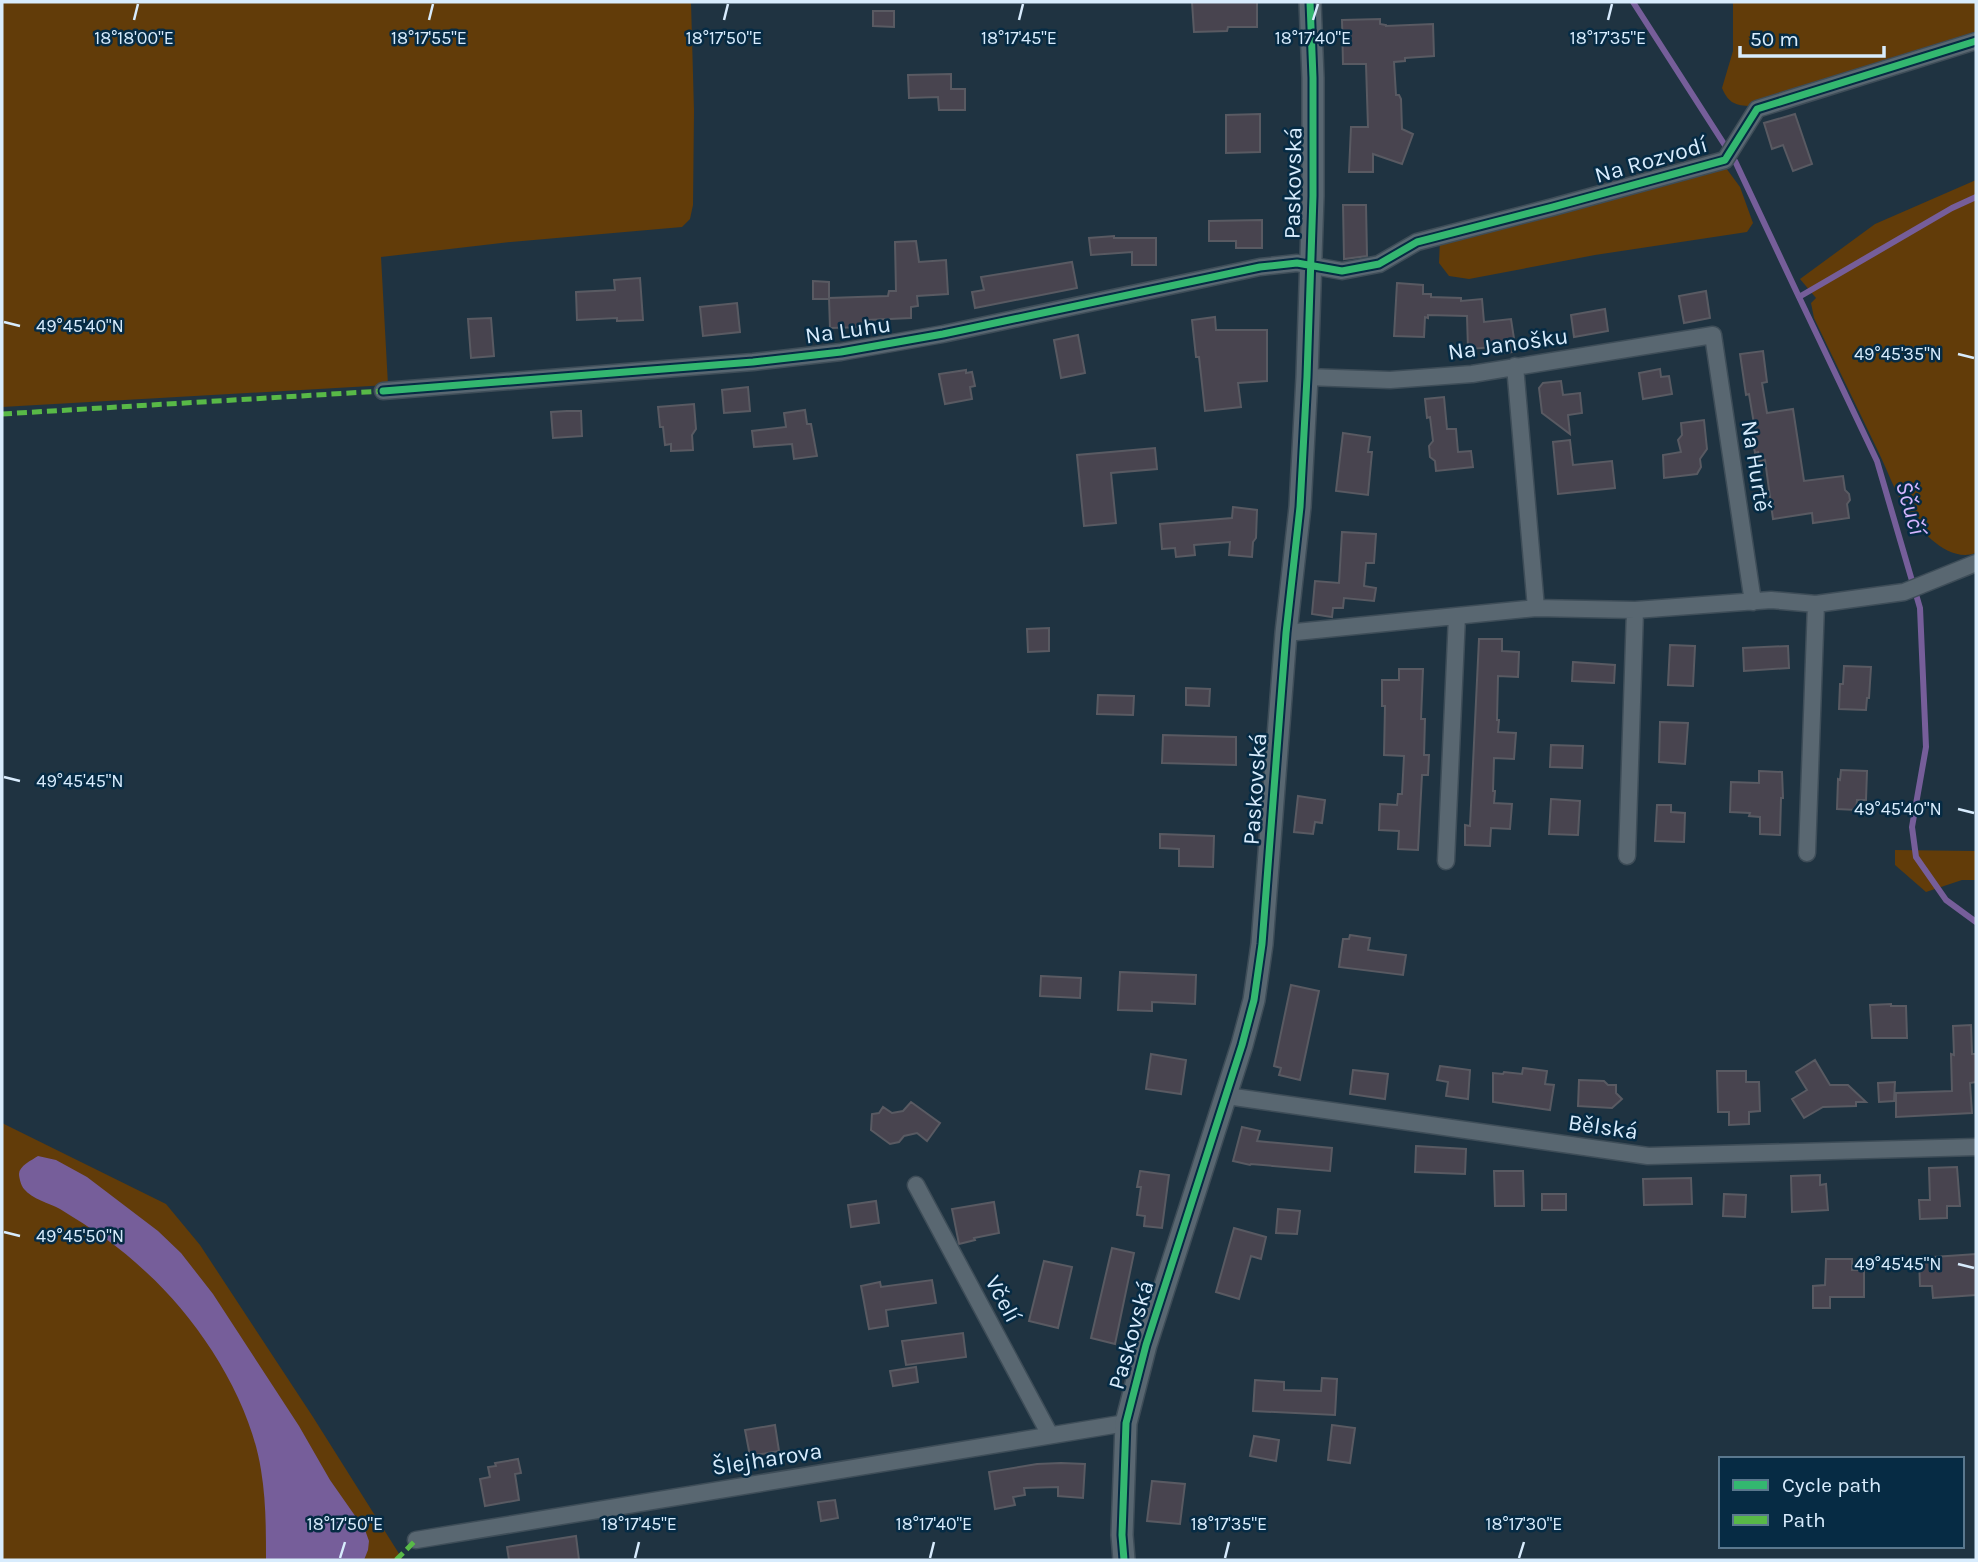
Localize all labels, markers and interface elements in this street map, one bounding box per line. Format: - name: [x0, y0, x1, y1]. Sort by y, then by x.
- scale bar: [1740, 14, 1884, 58]
- text: 18°18'00"E: [94, 27, 174, 49]
- text: 18°17'55"E: [391, 27, 467, 49]
- text: 18°17'50"E: [686, 27, 762, 49]
- text: 18°17'45"E: [981, 27, 1057, 49]
- text: 18°17'40"E: [1275, 27, 1351, 49]
- text: 18°17'35"E: [1570, 27, 1646, 49]
- text: 50 m: [1750, 27, 1799, 51]
- street label: Paskovská: [1279, 127, 1307, 239]
- street label: Na Rozvodí: [1592, 131, 1711, 189]
- street label: Na Luhu: [803, 311, 893, 349]
- text: 49°45'40"N: [36, 315, 124, 337]
- street label: Na Janošku: [1446, 322, 1570, 366]
- text: 49°45'35"N: [1854, 343, 1942, 365]
- street label: Na Hurtě: [1735, 418, 1777, 514]
- water label: Ščučí: [1890, 478, 1933, 541]
- street label: Paskovská: [1238, 732, 1272, 846]
- text: 49°45'45"N: [36, 770, 124, 792]
- text: 49°45'40"N: [1854, 798, 1942, 820]
- street label: Bělská: [1566, 1109, 1640, 1145]
- text: 49°45'50"N: [36, 1225, 124, 1247]
- text: 49°45'45"N: [1854, 1253, 1942, 1275]
- street label: Včelí: [980, 1271, 1027, 1327]
- street label: Paskovská: [1103, 1277, 1159, 1393]
- street label: Šlejharova: [710, 1437, 824, 1481]
- legend: [1719, 1457, 1964, 1548]
- text: Cycle path: [1782, 1473, 1882, 1497]
- text: Path: [1782, 1508, 1826, 1532]
- text: 18°17'50"E: [307, 1513, 383, 1535]
- text: 18°17'45"E: [601, 1513, 677, 1535]
- text: 18°17'40"E: [896, 1513, 972, 1535]
- text: 18°17'35"E: [1191, 1513, 1267, 1535]
- text: 18°17'30"E: [1486, 1513, 1562, 1535]

